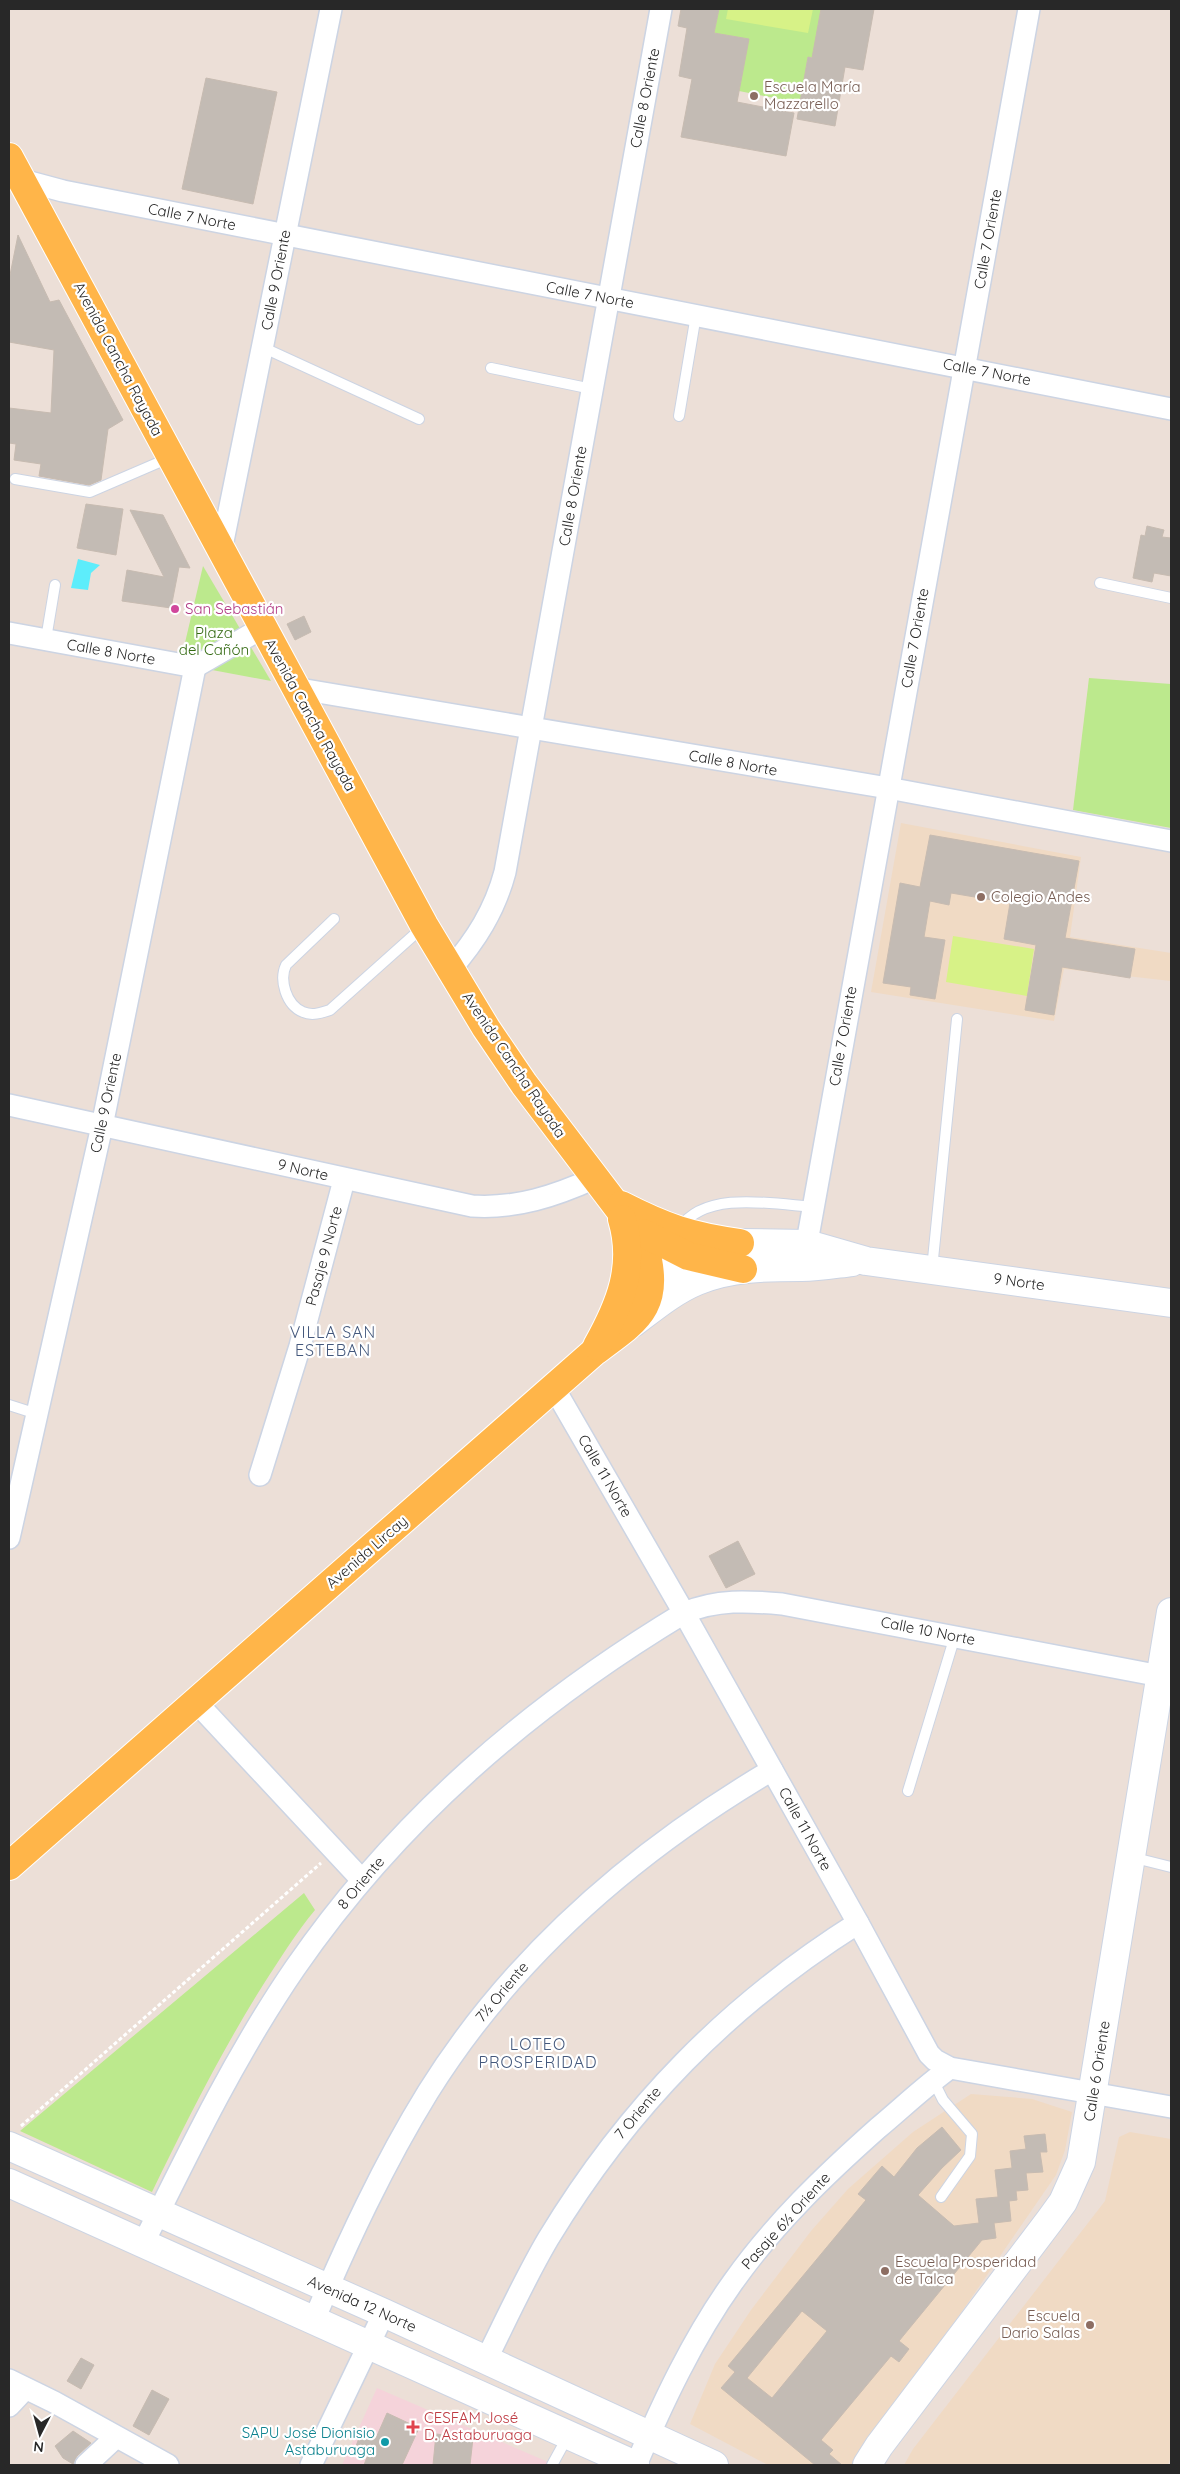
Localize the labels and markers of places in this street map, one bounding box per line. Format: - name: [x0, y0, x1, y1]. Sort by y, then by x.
- place label: Escuela María Mazzarello: [764, 77, 861, 113]
- marker: Escuela María Mazzarello: [748, 90, 760, 102]
- place label: San Sebastián: [185, 599, 283, 618]
- marker: San Sebastián: [169, 603, 181, 615]
- place label: Colegio Andes: [991, 887, 1090, 906]
- marker: Colegio Andes: [975, 891, 987, 903]
- place label: Escuela Prosperidad de Talca: [895, 2252, 1036, 2288]
- marker: Escuela Prosperidad de Talca: [879, 2265, 891, 2277]
- place label: Escuela Dario Salas: [1001, 2306, 1080, 2342]
- marker: Escuela Dario Salas: [1084, 2319, 1096, 2331]
- place label: CESFAM José D. Astaburuaga: [424, 2408, 532, 2444]
- marker: CESFAM José D. Astaburuaga: [406, 2420, 420, 2434]
- place label: SAPU José Dionisio Astaburuaga: [242, 2423, 375, 2459]
- marker: SAPU José Dionisio Astaburuaga: [379, 2436, 391, 2448]

